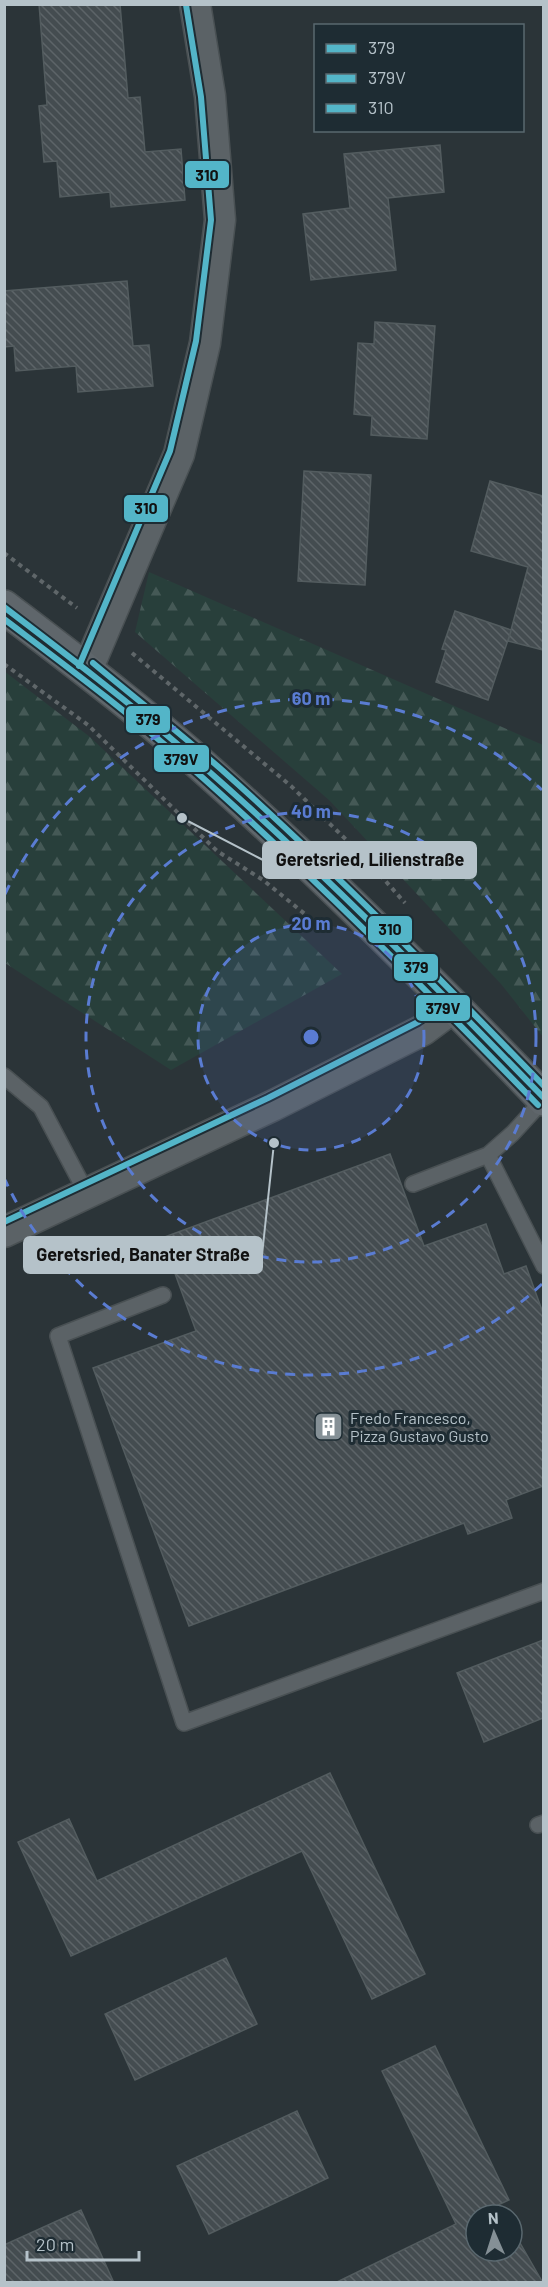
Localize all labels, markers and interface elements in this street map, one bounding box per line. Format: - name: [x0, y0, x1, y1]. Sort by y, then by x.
- legend: [314, 24, 524, 132]
- text: 379: [368, 36, 395, 58]
- text: 379V: [368, 66, 406, 88]
- text: 310: [368, 96, 394, 118]
- line badge: 310: [184, 160, 230, 189]
- text: 310: [195, 165, 219, 184]
- line badge: 310: [123, 494, 169, 523]
- text: 310: [134, 498, 158, 517]
- text: 60 m: [292, 687, 330, 709]
- line badge: 379: [125, 705, 171, 734]
- text: 379: [135, 709, 161, 728]
- line badge: 379V: [153, 744, 210, 773]
- text: 379V: [163, 749, 199, 768]
- text: 40 m: [291, 800, 331, 822]
- callout: Geretsried, Lilienstraße: [263, 842, 476, 878]
- text: Geretsried, Lilienstraße: [276, 848, 465, 870]
- text: 20 m: [292, 912, 330, 934]
- line badge: 310: [367, 915, 413, 944]
- text: 310: [378, 919, 402, 938]
- line badge: 379: [393, 953, 439, 982]
- text: 379: [403, 957, 429, 976]
- line badge: 379V: [415, 994, 471, 1022]
- text: 379V: [425, 998, 461, 1017]
- centre of rings: [301, 1027, 321, 1047]
- callout: Geretsried, Banater Straße: [24, 1237, 262, 1273]
- text: Geretsried, Banater Straße: [36, 1243, 250, 1265]
- place label: Fredo Francesco, Pizza Gustavo Gusto: [350, 1408, 489, 1445]
- building icon: Fredo Francesco, Pizza Gustavo Gusto: [313, 1411, 345, 1443]
- north arrow: [464, 2203, 524, 2263]
- text: N: [487, 2208, 499, 2227]
- scale bar: [27, 2224, 140, 2262]
- text: 20 m: [36, 2233, 74, 2255]

